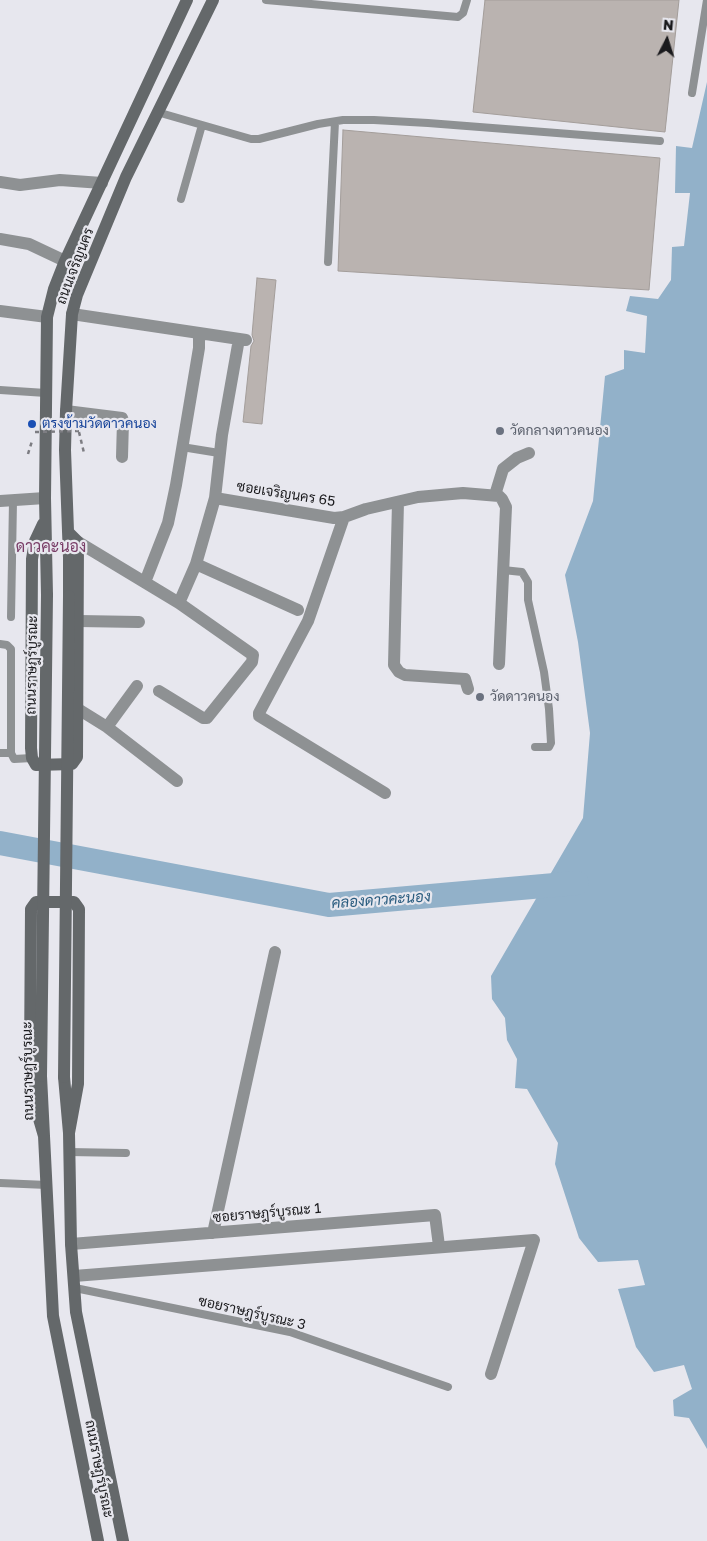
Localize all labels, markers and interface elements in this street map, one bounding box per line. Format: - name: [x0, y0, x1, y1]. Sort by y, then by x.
- north arrow: [642, 15, 692, 65]
- text: N: [662, 16, 674, 33]
- street label: ถนนเจริญนคร: [53, 225, 97, 307]
- place label: ตรงข้ามวัดดาวคนอง: [42, 416, 157, 432]
- marker: ตรงข้ามวัดดาวคนอง: [26, 418, 38, 430]
- place label: วัดกลางดาวคนอง: [510, 423, 609, 439]
- marker: วัดกลางดาวคนอง: [494, 425, 506, 437]
- street label: ซอยเจริญนคร 65: [236, 478, 336, 510]
- district label: ดาวคะนอง: [16, 537, 86, 557]
- street label: ถนนราษฎร์บูรณะ: [23, 615, 41, 715]
- place label: วัดดาวคนอง: [490, 689, 560, 705]
- marker: วัดดาวคนอง: [474, 691, 486, 703]
- water label: คลองดาวคะนอง: [331, 888, 431, 912]
- street label: ถนนราษฎร์บูรณะ: [19, 1021, 37, 1121]
- street label: ซอยราษฎร์บูรณะ 1: [212, 1200, 322, 1226]
- street label: ซอยราษฎร์บูรณะ 3: [197, 1292, 307, 1334]
- street label: ถนนราษฎร์บูรณะ: [81, 1419, 117, 1519]

